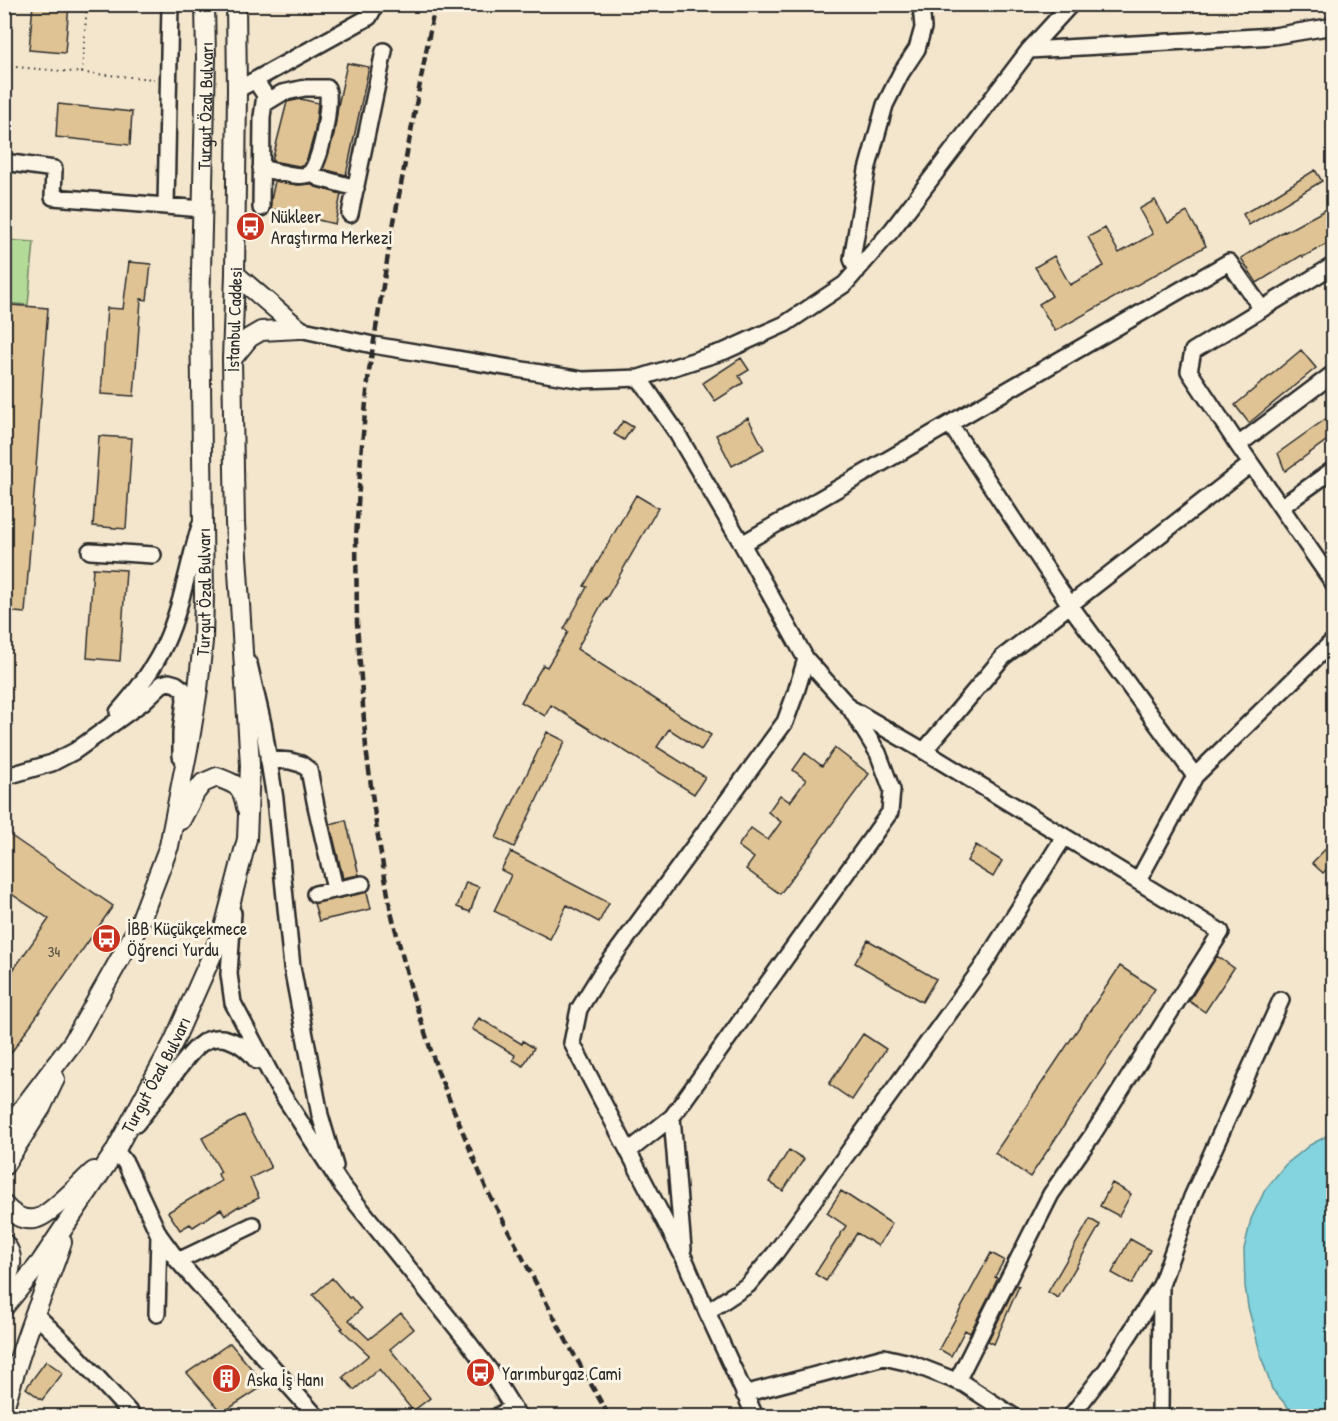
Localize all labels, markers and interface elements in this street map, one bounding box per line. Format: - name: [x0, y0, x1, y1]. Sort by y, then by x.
- street label: Turgut Özal Bulvarı: [191, 42, 219, 170]
- place label: Nükleer Araştırma Merkezi: [271, 204, 392, 250]
- bus stop icon: Nükleer Araştırma Merkezi: [234, 210, 266, 242]
- street label: İstanbul Caddesi: [219, 267, 248, 372]
- street label: Turgut Özal Bulvarı: [189, 528, 217, 657]
- place label: İBB Küçükçekmece Öğrenci Yurdu: [127, 916, 247, 962]
- bus stop icon: İBB Küçükçekmece Öğrenci Yurdu: [90, 922, 122, 954]
- house number: 34: [48, 941, 61, 962]
- street label: Turgut Özal Bulvarı: [115, 1012, 196, 1137]
- bus stop icon: Yarımburgaz Cami: [465, 1357, 497, 1389]
- place label: Yarımburgaz Cami: [502, 1361, 622, 1386]
- building icon: Aska İş Hanı: [210, 1363, 242, 1395]
- place label: Aska İş Hanı: [247, 1367, 324, 1392]

